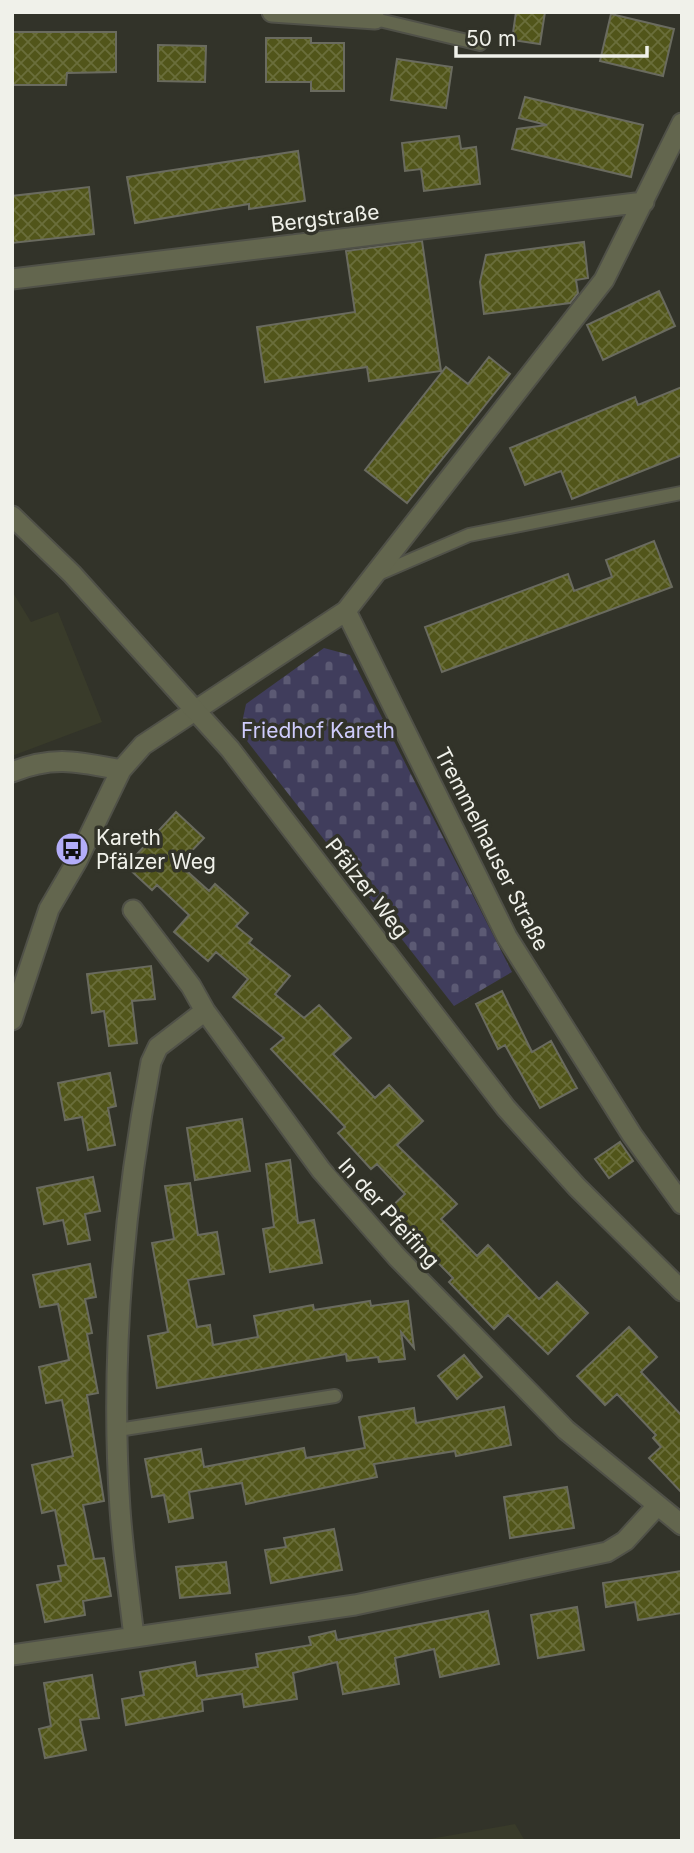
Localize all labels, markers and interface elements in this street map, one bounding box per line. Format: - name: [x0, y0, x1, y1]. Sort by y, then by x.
- scale bar: [456, 14, 647, 58]
- text: 50 m: [466, 26, 516, 51]
- street label: Bergstraße: [269, 199, 381, 237]
- park label: Friedhof Kareth: [241, 718, 395, 743]
- street label: Tremmelhauser Straße: [430, 743, 554, 955]
- place label: Kareth Pfälzer Weg: [96, 825, 216, 874]
- bus stop icon: Kareth Pfälzer Weg: [53, 830, 91, 868]
- street label: Pfälzer Weg: [320, 833, 414, 943]
- street label: In der Pfeifing: [333, 1153, 445, 1273]

